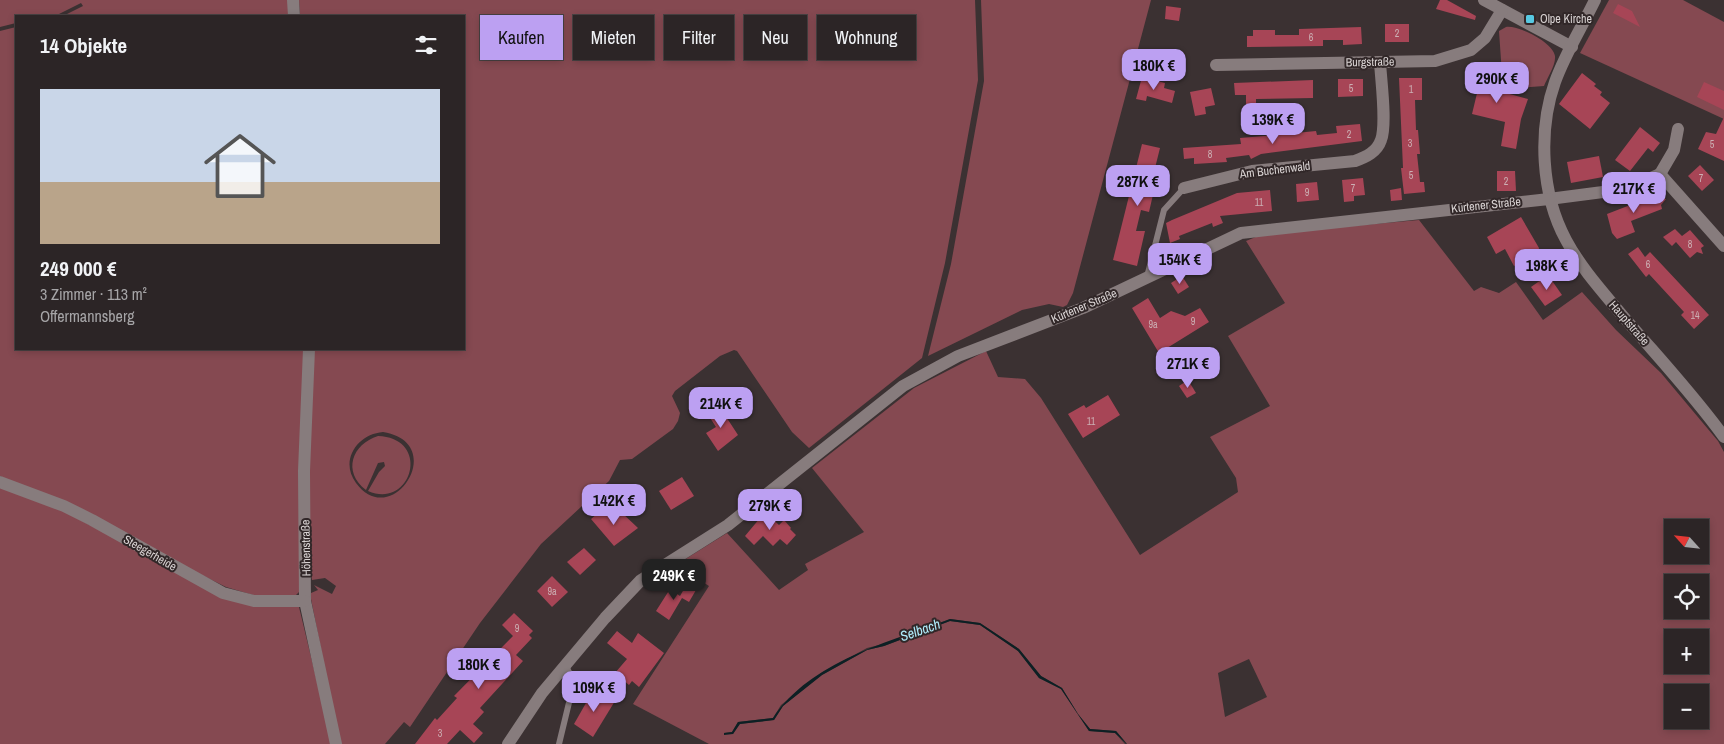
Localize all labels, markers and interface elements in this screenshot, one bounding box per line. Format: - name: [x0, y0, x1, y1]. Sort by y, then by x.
- place label: Olpe Kirche: [1540, 11, 1592, 27]
- marker: Olpe Kirche: [1524, 13, 1536, 25]
- chip: Kaufen: [480, 15, 563, 60]
- chip: Mieten: [573, 15, 654, 60]
- chip: Filter: [664, 15, 734, 60]
- chip: Neu: [744, 15, 807, 60]
- chip: Wohnung: [817, 15, 916, 60]
- house number: 2: [1395, 27, 1400, 40]
- text: 14 Objekte: [40, 31, 127, 60]
- icon: filters: [412, 31, 440, 59]
- house number: 6: [1309, 31, 1314, 44]
- pin: 180K €: [1113, 48, 1195, 91]
- text: 180K €: [1133, 54, 1175, 76]
- street label: Burgstraße: [1346, 54, 1394, 70]
- pin: 290K €: [1456, 62, 1538, 104]
- text: 290K €: [1476, 67, 1518, 89]
- house number: 5: [1349, 82, 1354, 95]
- house number: 1: [1409, 83, 1414, 96]
- pin: 139K €: [1232, 102, 1314, 145]
- text: 139K €: [1252, 108, 1294, 130]
- icon: home: [195, 121, 285, 211]
- house number: 2: [1347, 128, 1352, 141]
- house number: 3: [1408, 137, 1413, 150]
- house number: 5: [1710, 138, 1715, 151]
- house number: 8: [1208, 148, 1213, 161]
- street label: Am Buchenwald: [1238, 158, 1311, 182]
- pin: 287K €: [1097, 164, 1179, 207]
- house number: 5: [1409, 169, 1414, 182]
- text: 287K €: [1117, 170, 1159, 192]
- pin: 217K €: [1593, 172, 1675, 214]
- house number: 7: [1699, 172, 1704, 185]
- house number: 2: [1504, 175, 1509, 188]
- text: 217K €: [1613, 177, 1655, 199]
- house number: 7: [1351, 182, 1356, 195]
- house number: 9: [1305, 186, 1310, 199]
- street label: Kürtener Straße: [1450, 193, 1522, 217]
- house number: 11: [1255, 196, 1264, 209]
- house number: 8: [1688, 238, 1693, 251]
- pin: 154K €: [1139, 242, 1221, 285]
- text: 154K €: [1159, 248, 1201, 270]
- pin: 198K €: [1506, 248, 1588, 291]
- text: 249 000 €: [40, 254, 117, 283]
- text: 198K €: [1526, 254, 1568, 276]
- house number: 6: [1646, 258, 1651, 271]
- text: 3 Zimmer · 113 m²: [40, 283, 147, 305]
- street label: Kürtener Straße: [1049, 285, 1119, 327]
- street label: Hauptstraße: [1605, 297, 1653, 349]
- text: Offermannsberg: [40, 305, 135, 327]
- house number: 14: [1690, 309, 1700, 322]
- house number: 9: [1191, 315, 1196, 328]
- house number: 9a: [1148, 318, 1158, 331]
- pin: 271K €: [1147, 346, 1229, 389]
- text: 271K €: [1167, 352, 1209, 374]
- pin: 214K €: [680, 386, 762, 429]
- text: 214K €: [700, 392, 742, 414]
- house number: 11: [1087, 415, 1096, 428]
- pin: 142K €: [573, 484, 655, 526]
- pin: 279K €: [729, 488, 811, 531]
- text: 142K €: [593, 489, 635, 511]
- text: 279K €: [749, 494, 791, 516]
- street label: Höhenstraße: [298, 519, 314, 577]
- north arrow: [1664, 519, 1709, 564]
- map controls: [1664, 519, 1709, 729]
- street label: Steegerheide: [120, 531, 180, 575]
- pin: 249K €: [633, 558, 715, 601]
- text: 249K €: [653, 564, 695, 586]
- button: locate: [1664, 574, 1709, 619]
- house number: 9a: [547, 585, 557, 598]
- water label: Selbach: [897, 615, 943, 645]
- house number: 9: [515, 622, 520, 635]
- button: +: [1664, 629, 1709, 674]
- pin: 180K €: [438, 648, 520, 690]
- text: 180K €: [458, 653, 500, 675]
- pin: 109K €: [553, 670, 635, 713]
- text: 109K €: [573, 676, 615, 698]
- button: −: [1664, 684, 1709, 729]
- house number: 3: [438, 727, 443, 740]

